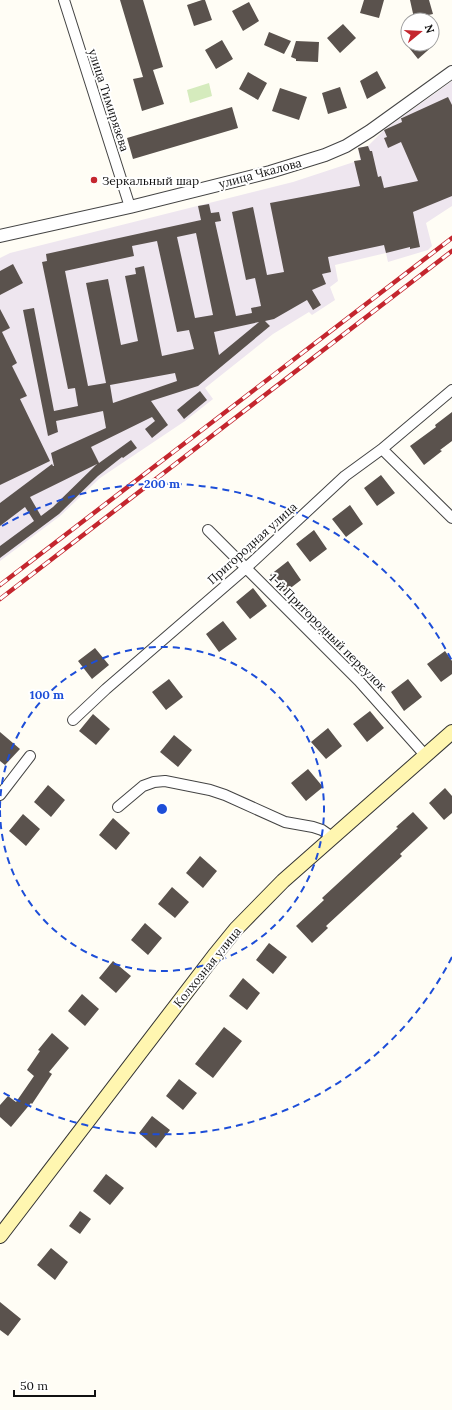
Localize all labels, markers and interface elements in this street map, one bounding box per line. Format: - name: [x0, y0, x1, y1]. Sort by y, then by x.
- north arrow: [400, 12, 440, 52]
- text: N: [422, 23, 438, 36]
- street label: улица Тимирязева: [85, 47, 133, 153]
- street label: улица Чкалова: [217, 155, 303, 191]
- place label: Зеркальный шар: [102, 173, 199, 188]
- marker: Зеркальный шар: [89, 175, 99, 185]
- text: 200 m: [144, 476, 180, 491]
- street label: Пригородная улица: [204, 499, 300, 587]
- street label: 1-й Пригородный переулок: [266, 570, 390, 694]
- text: 100 m: [30, 687, 64, 702]
- centre of rings: [155, 802, 169, 816]
- street label: Колхозная улица: [170, 924, 244, 1010]
- scale bar: [14, 1372, 95, 1398]
- text: 50 m: [20, 1378, 48, 1393]

